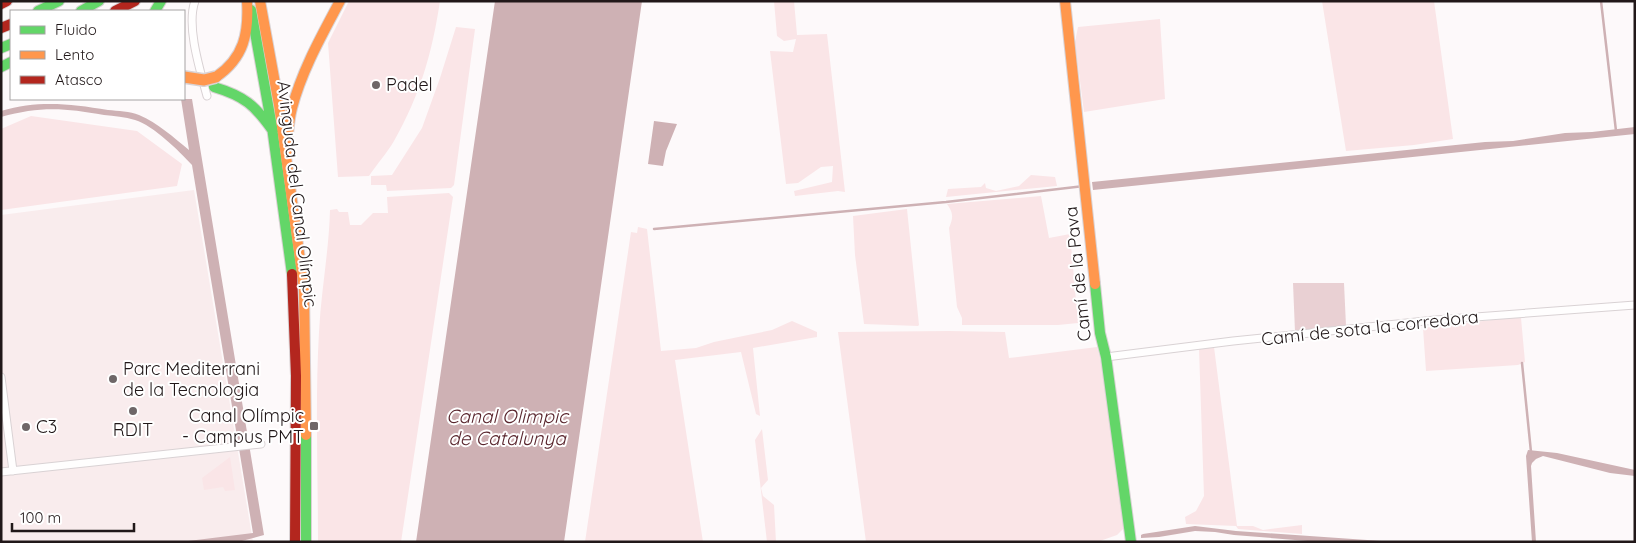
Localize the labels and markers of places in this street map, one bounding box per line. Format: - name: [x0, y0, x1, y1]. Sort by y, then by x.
- place label: Padel: [386, 73, 433, 96]
- marker: Padel: [370, 79, 382, 91]
- place label: Parc Mediterrani de la Tecnologia: [123, 357, 260, 401]
- marker: Parc Mediterrani de la Tecnologia: [107, 373, 119, 385]
- place label: Canal Olímpic - Campus PMT: [182, 404, 304, 448]
- marker: RDIT: [127, 405, 139, 417]
- place label: C3: [36, 415, 57, 438]
- place label: RDIT: [113, 418, 153, 441]
- marker: Canal Olímpic - Campus PMT: [308, 420, 320, 432]
- marker: C3: [20, 421, 32, 433]

